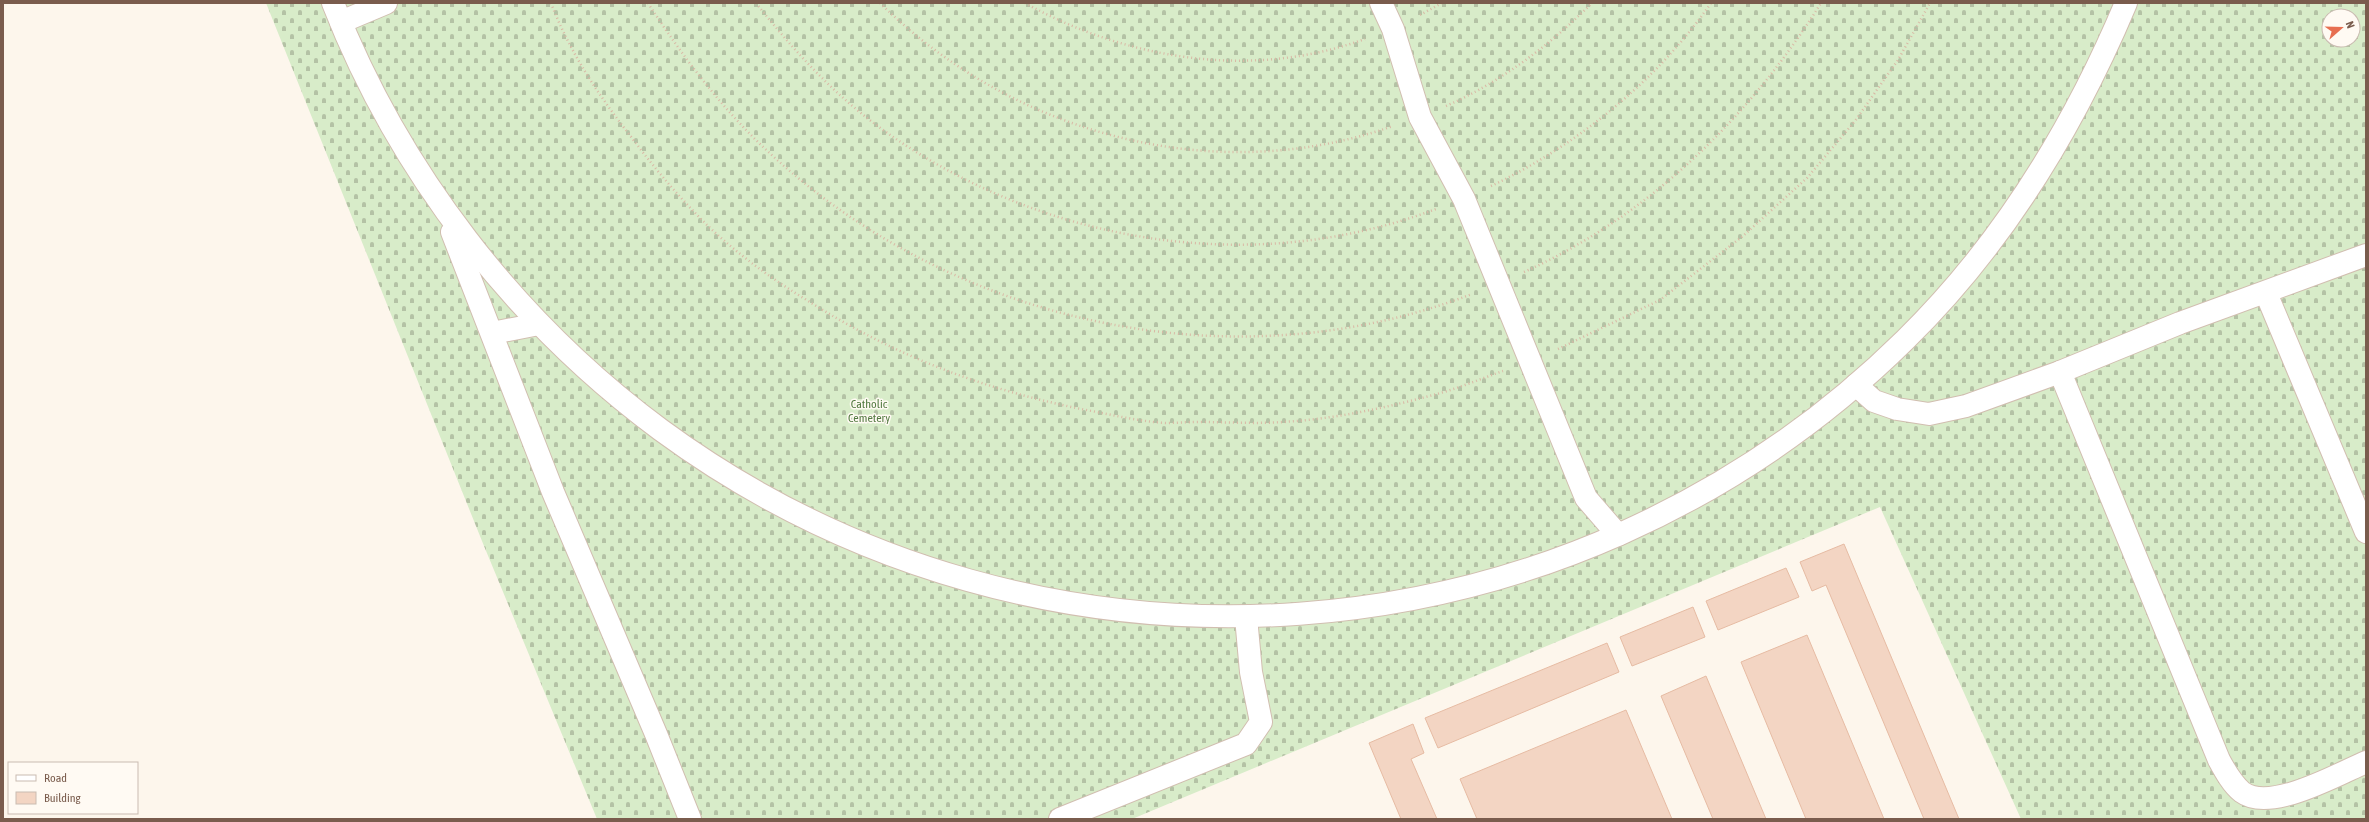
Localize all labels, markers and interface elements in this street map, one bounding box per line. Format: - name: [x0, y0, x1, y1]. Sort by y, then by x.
- north arrow: [2321, 8, 2361, 48]
- text: N: [2344, 19, 2357, 30]
- park label: Catholic Cemetery: [848, 397, 890, 425]
- legend: [8, 762, 138, 814]
- text: Road: [44, 771, 67, 785]
- text: Building: [44, 791, 82, 805]

